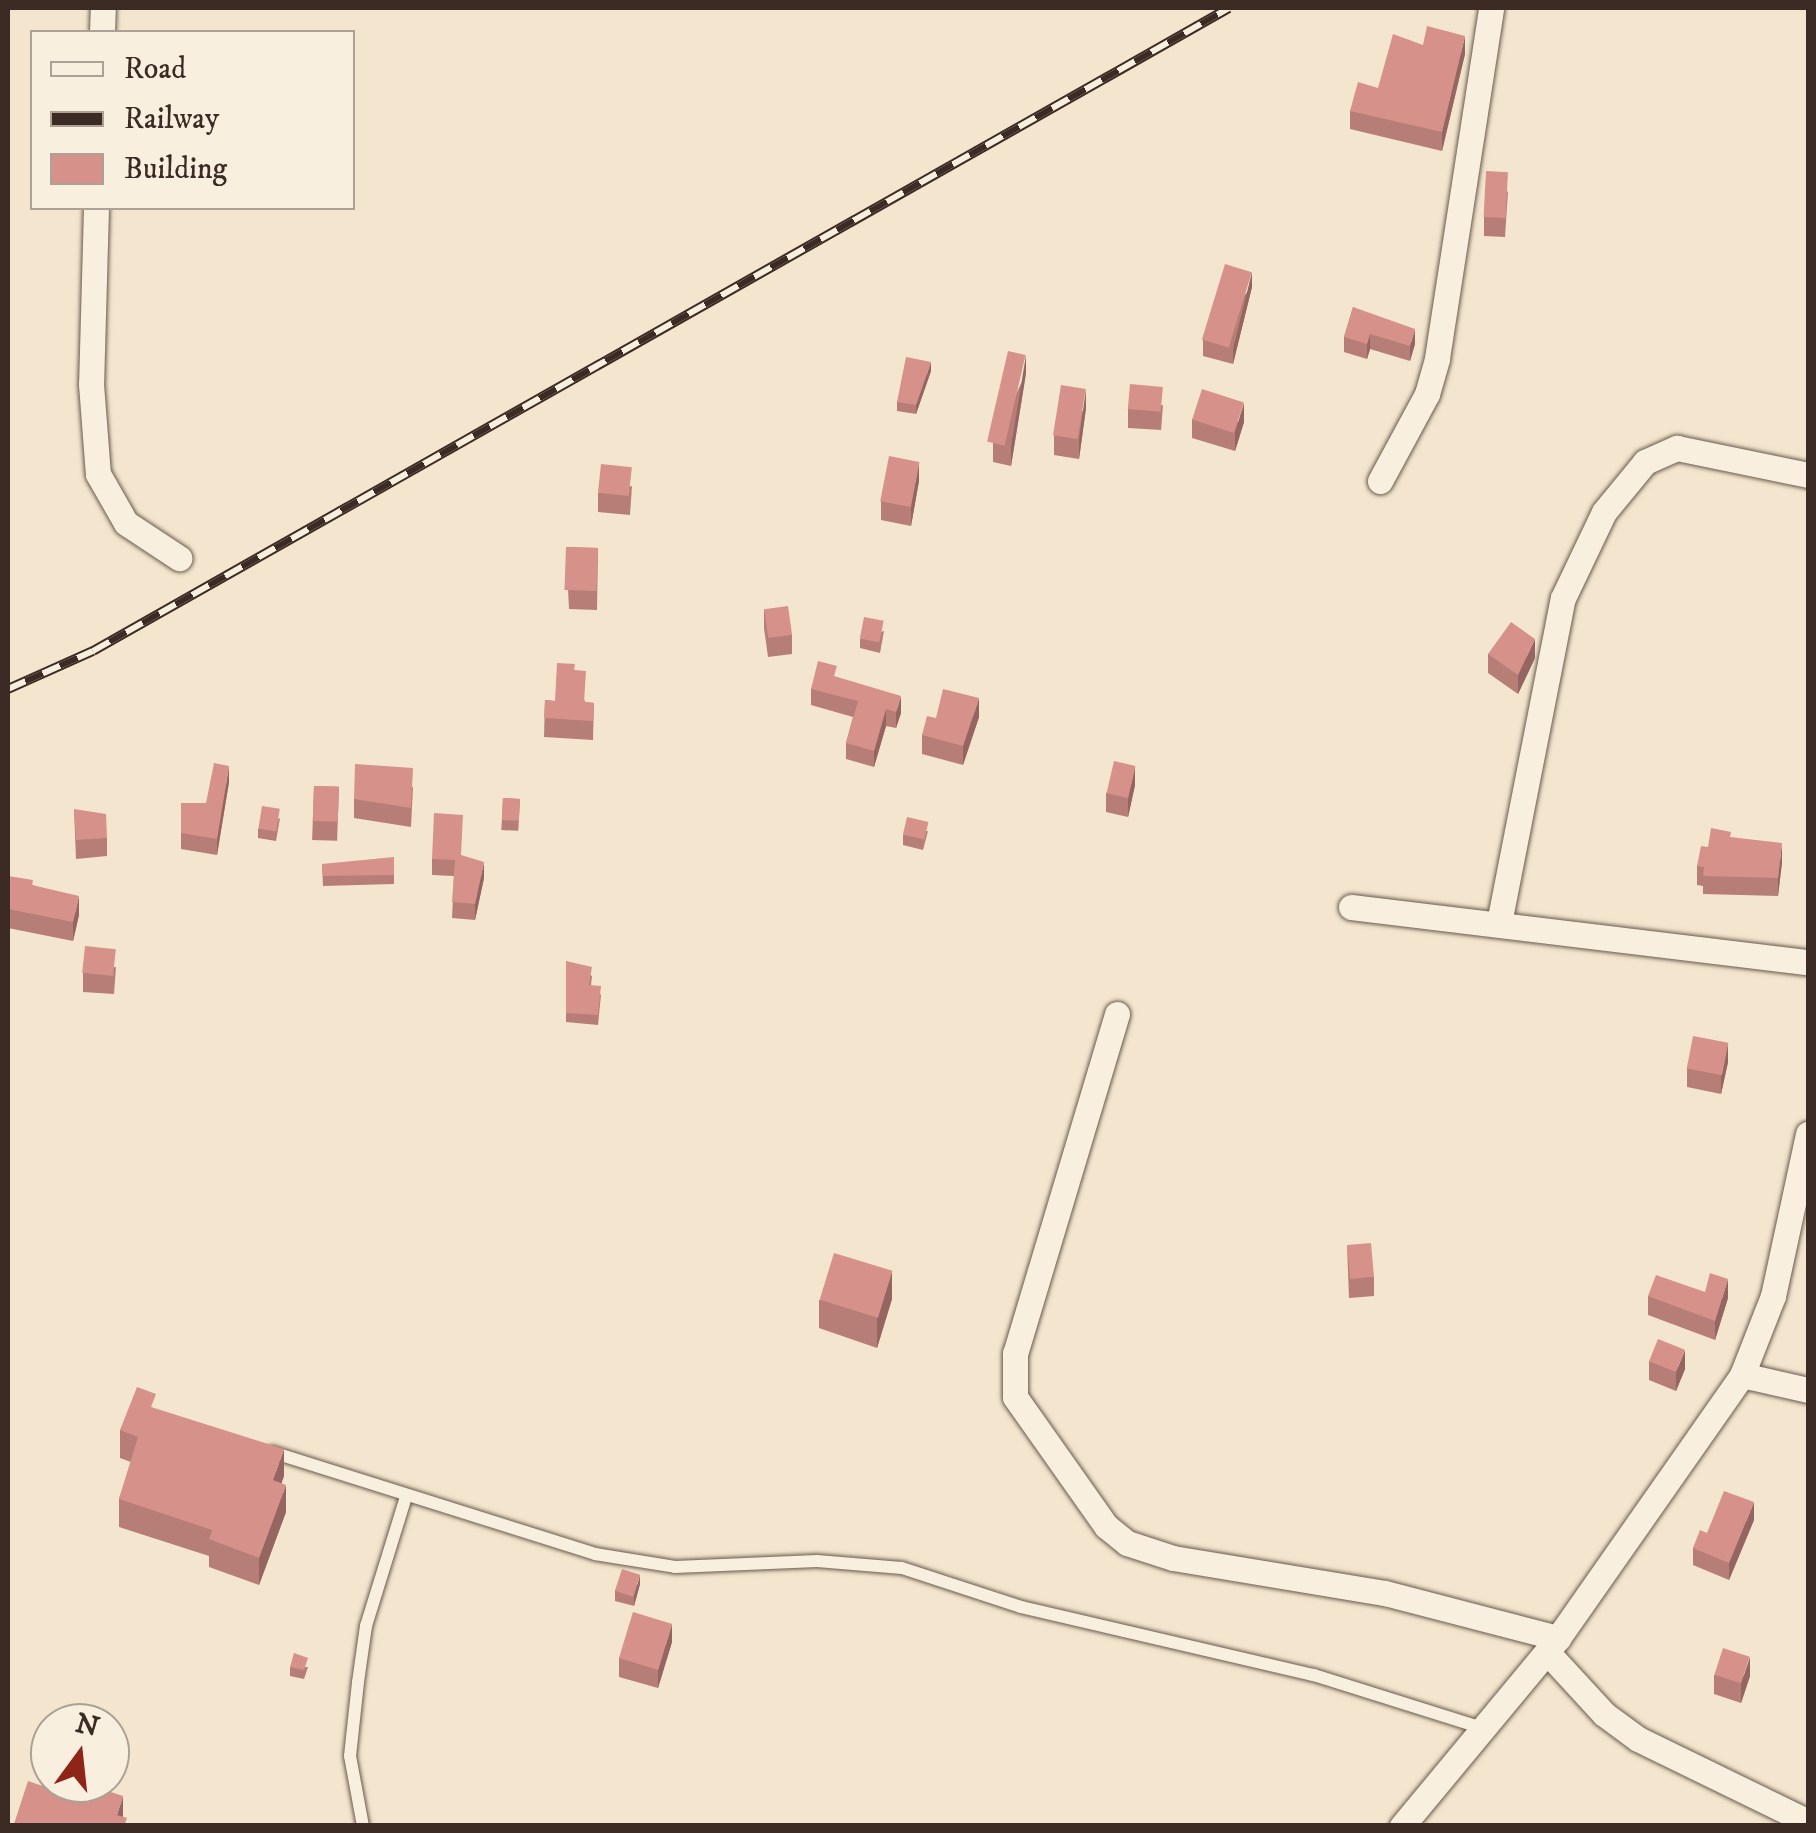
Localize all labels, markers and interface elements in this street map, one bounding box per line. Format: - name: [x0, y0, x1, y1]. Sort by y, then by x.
- legend: [30, 30, 355, 210]
- text: Road: [124, 51, 186, 88]
- text: Railway: [124, 101, 219, 138]
- text: Building: [124, 151, 227, 188]
- north arrow: [30, 1703, 130, 1803]
- text: N: [72, 1706, 103, 1745]

